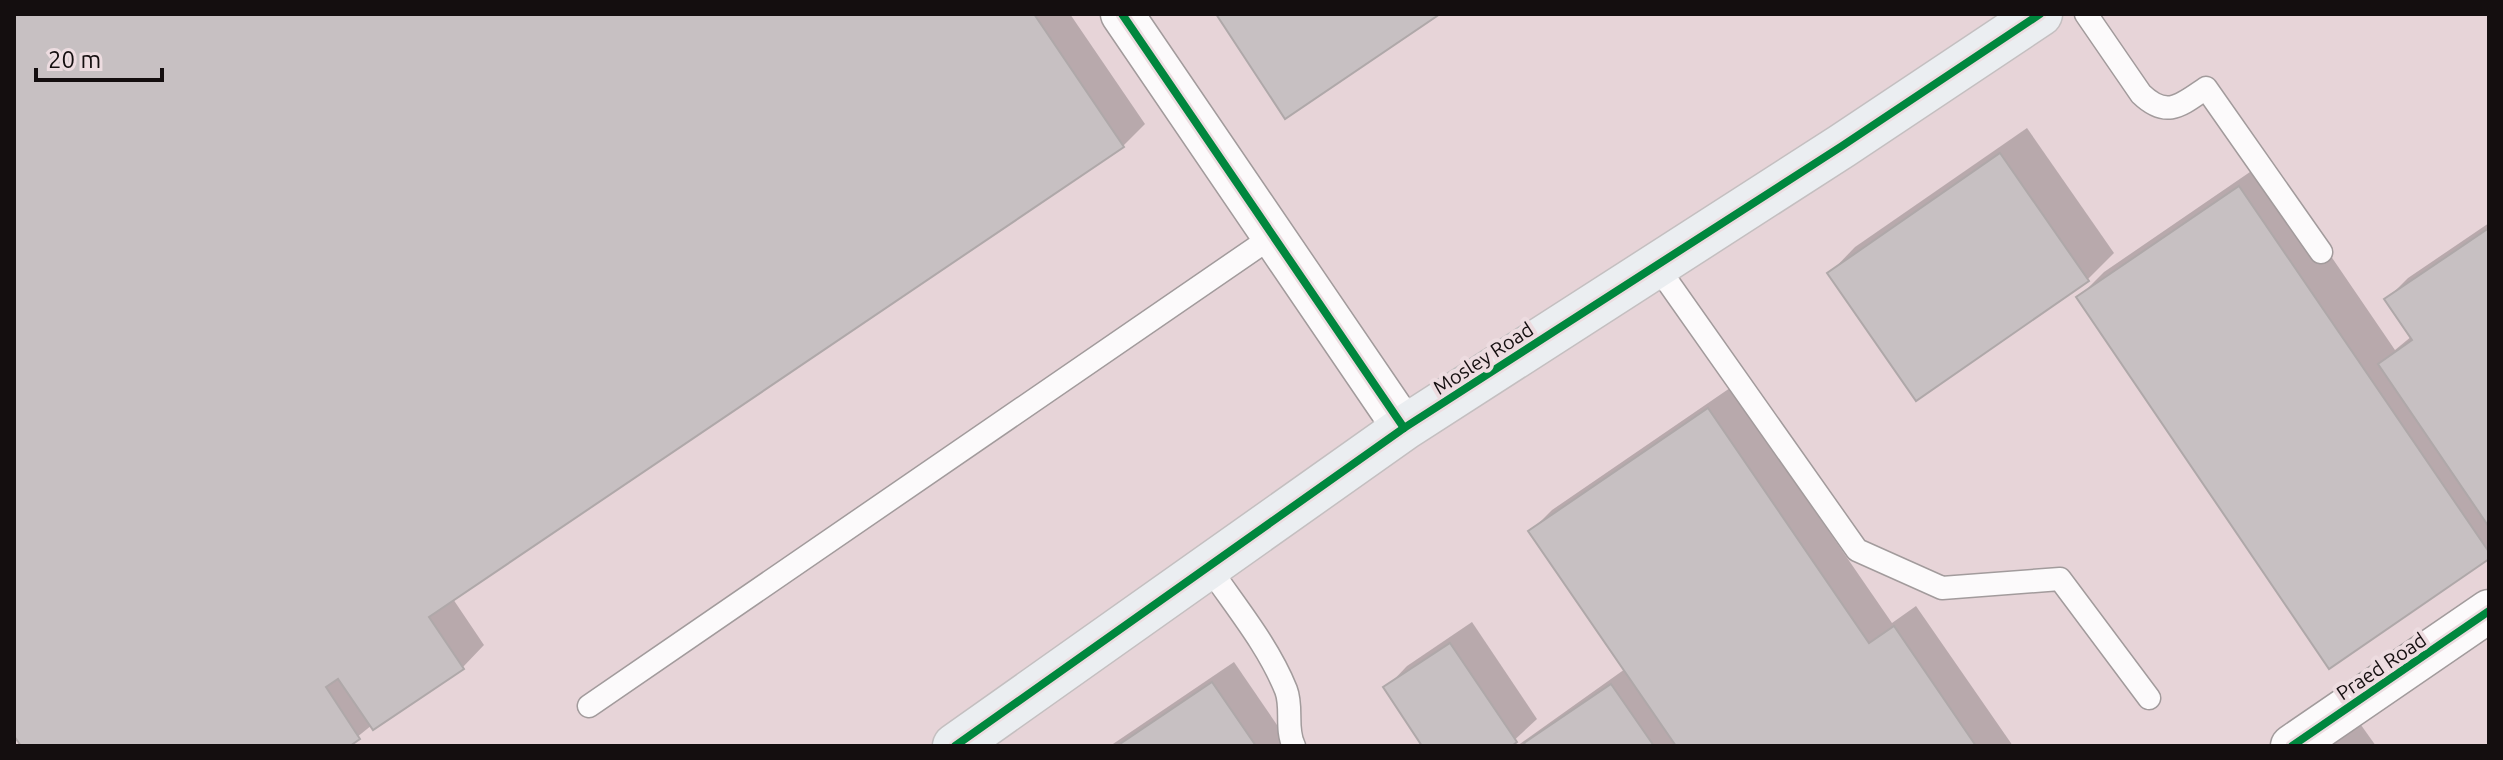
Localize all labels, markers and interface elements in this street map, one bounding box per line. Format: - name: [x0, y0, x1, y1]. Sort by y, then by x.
- scale bar: [36, 32, 162, 82]
- text: 20 m: [48, 46, 101, 73]
- street label: Mosley Road: [1429, 317, 1537, 399]
- street label: Praed Road: [2332, 628, 2430, 704]

